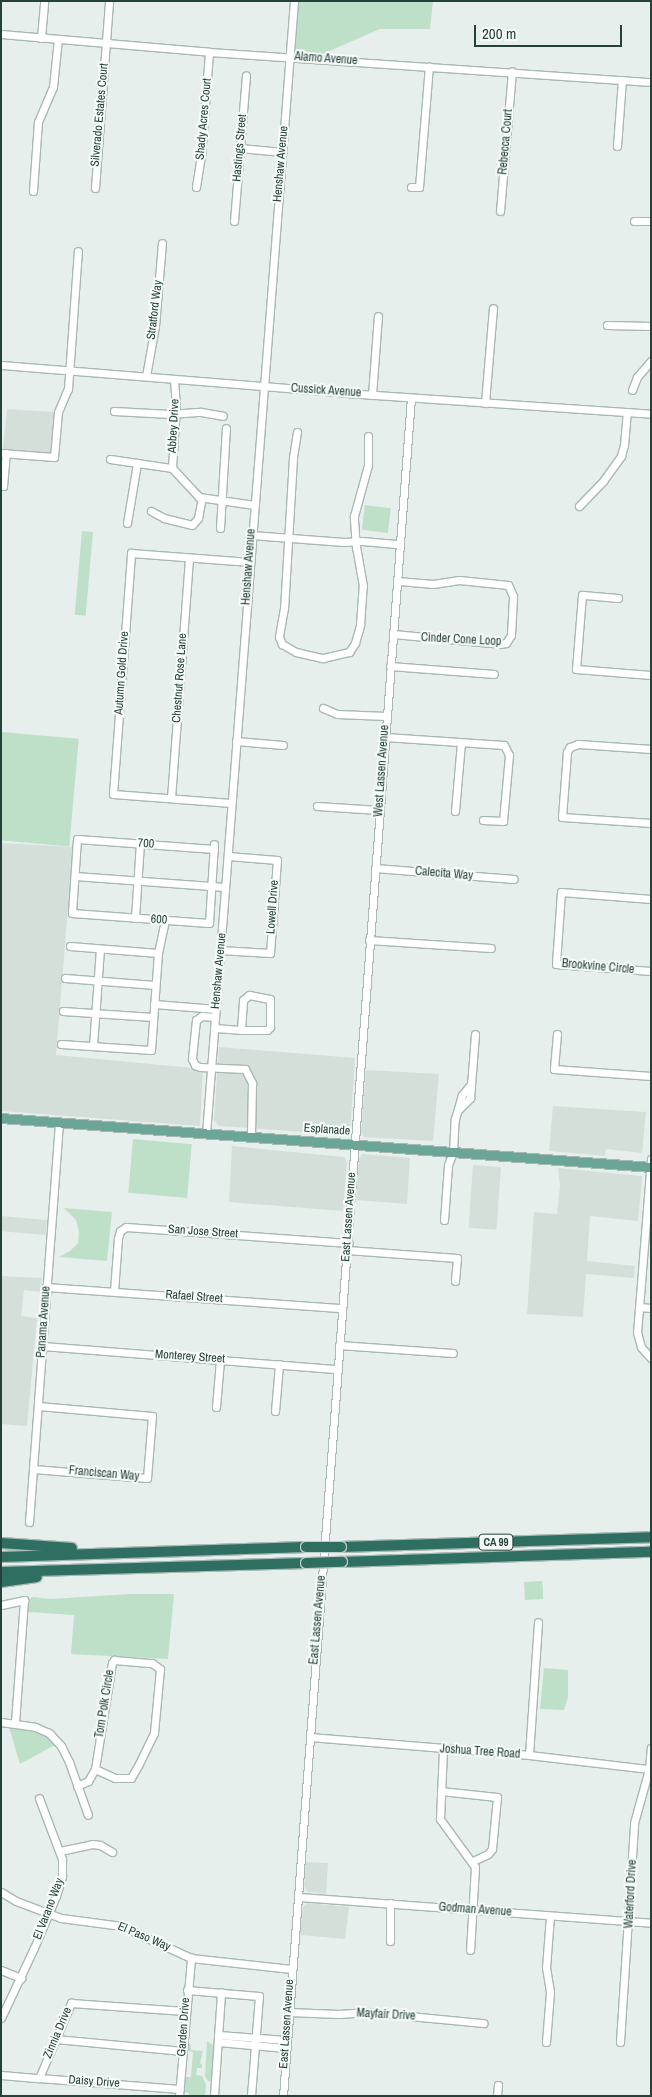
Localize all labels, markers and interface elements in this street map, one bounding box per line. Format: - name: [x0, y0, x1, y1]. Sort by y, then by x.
- scale bar: [477, 15, 624, 47]
- text: 200 m: [482, 23, 516, 44]
- street label: Alamo Avenue: [294, 50, 358, 68]
- street label: Silverado Estates Court: [88, 63, 112, 167]
- street label: Shady Acres Court: [193, 77, 215, 161]
- street label: Rebecca Court: [496, 109, 516, 175]
- street label: Hastings Street: [230, 114, 250, 182]
- street label: Henshaw Avenue: [270, 125, 292, 203]
- street label: Stratford Way: [144, 279, 166, 341]
- street label: Cussick Avenue: [290, 381, 362, 401]
- street label: Abbey Drive: [165, 399, 183, 453]
- street label: Henshaw Avenue: [239, 528, 259, 606]
- street label: Autumn Gold Drive: [112, 631, 132, 715]
- street label: Cinder Cone Loop: [420, 631, 502, 649]
- street label: Chestnut Rose Lane: [170, 633, 190, 723]
- street label: West Lassen Avenue: [372, 724, 392, 818]
- street label: 700: [137, 836, 155, 852]
- street label: Calecita Way: [414, 864, 474, 884]
- street label: Lowell Drive: [264, 879, 282, 935]
- street label: 600: [150, 912, 168, 928]
- street label: Henshaw Avenue: [208, 932, 230, 1010]
- street label: Brookvine Circle: [561, 957, 635, 977]
- street label: Esplanade: [303, 1121, 351, 1139]
- street label: East Lassen Avenue: [339, 1172, 359, 1262]
- street label: San Jose Street: [168, 1222, 238, 1242]
- street label: Panama Avenue: [34, 1285, 54, 1359]
- street label: Rafael Street: [165, 1288, 223, 1306]
- street label: Monterey Street: [155, 1347, 225, 1367]
- street label: Franciscan Way: [68, 1464, 140, 1484]
- road number: CA 99: [477, 1534, 515, 1550]
- street label: East Lassen Avenue: [307, 1574, 329, 1666]
- street label: Tom Polk Circle: [93, 1669, 117, 1739]
- street label: Joshua Tree Road: [439, 1742, 521, 1762]
- street label: Waterford Drive: [622, 1859, 640, 1929]
- street label: El Varano Way: [31, 1876, 67, 1942]
- street label: Godman Avenue: [438, 1900, 512, 1920]
- street label: El Paso Way: [115, 1919, 173, 1955]
- street label: East Lassen Avenue: [277, 1979, 297, 2069]
- street label: Garden Drive: [175, 1997, 193, 2057]
- street label: Zinnia Drive: [41, 2005, 75, 2061]
- street label: Mayfair Drive: [356, 2006, 416, 2024]
- street label: Daisy Drive: [68, 2073, 120, 2091]

